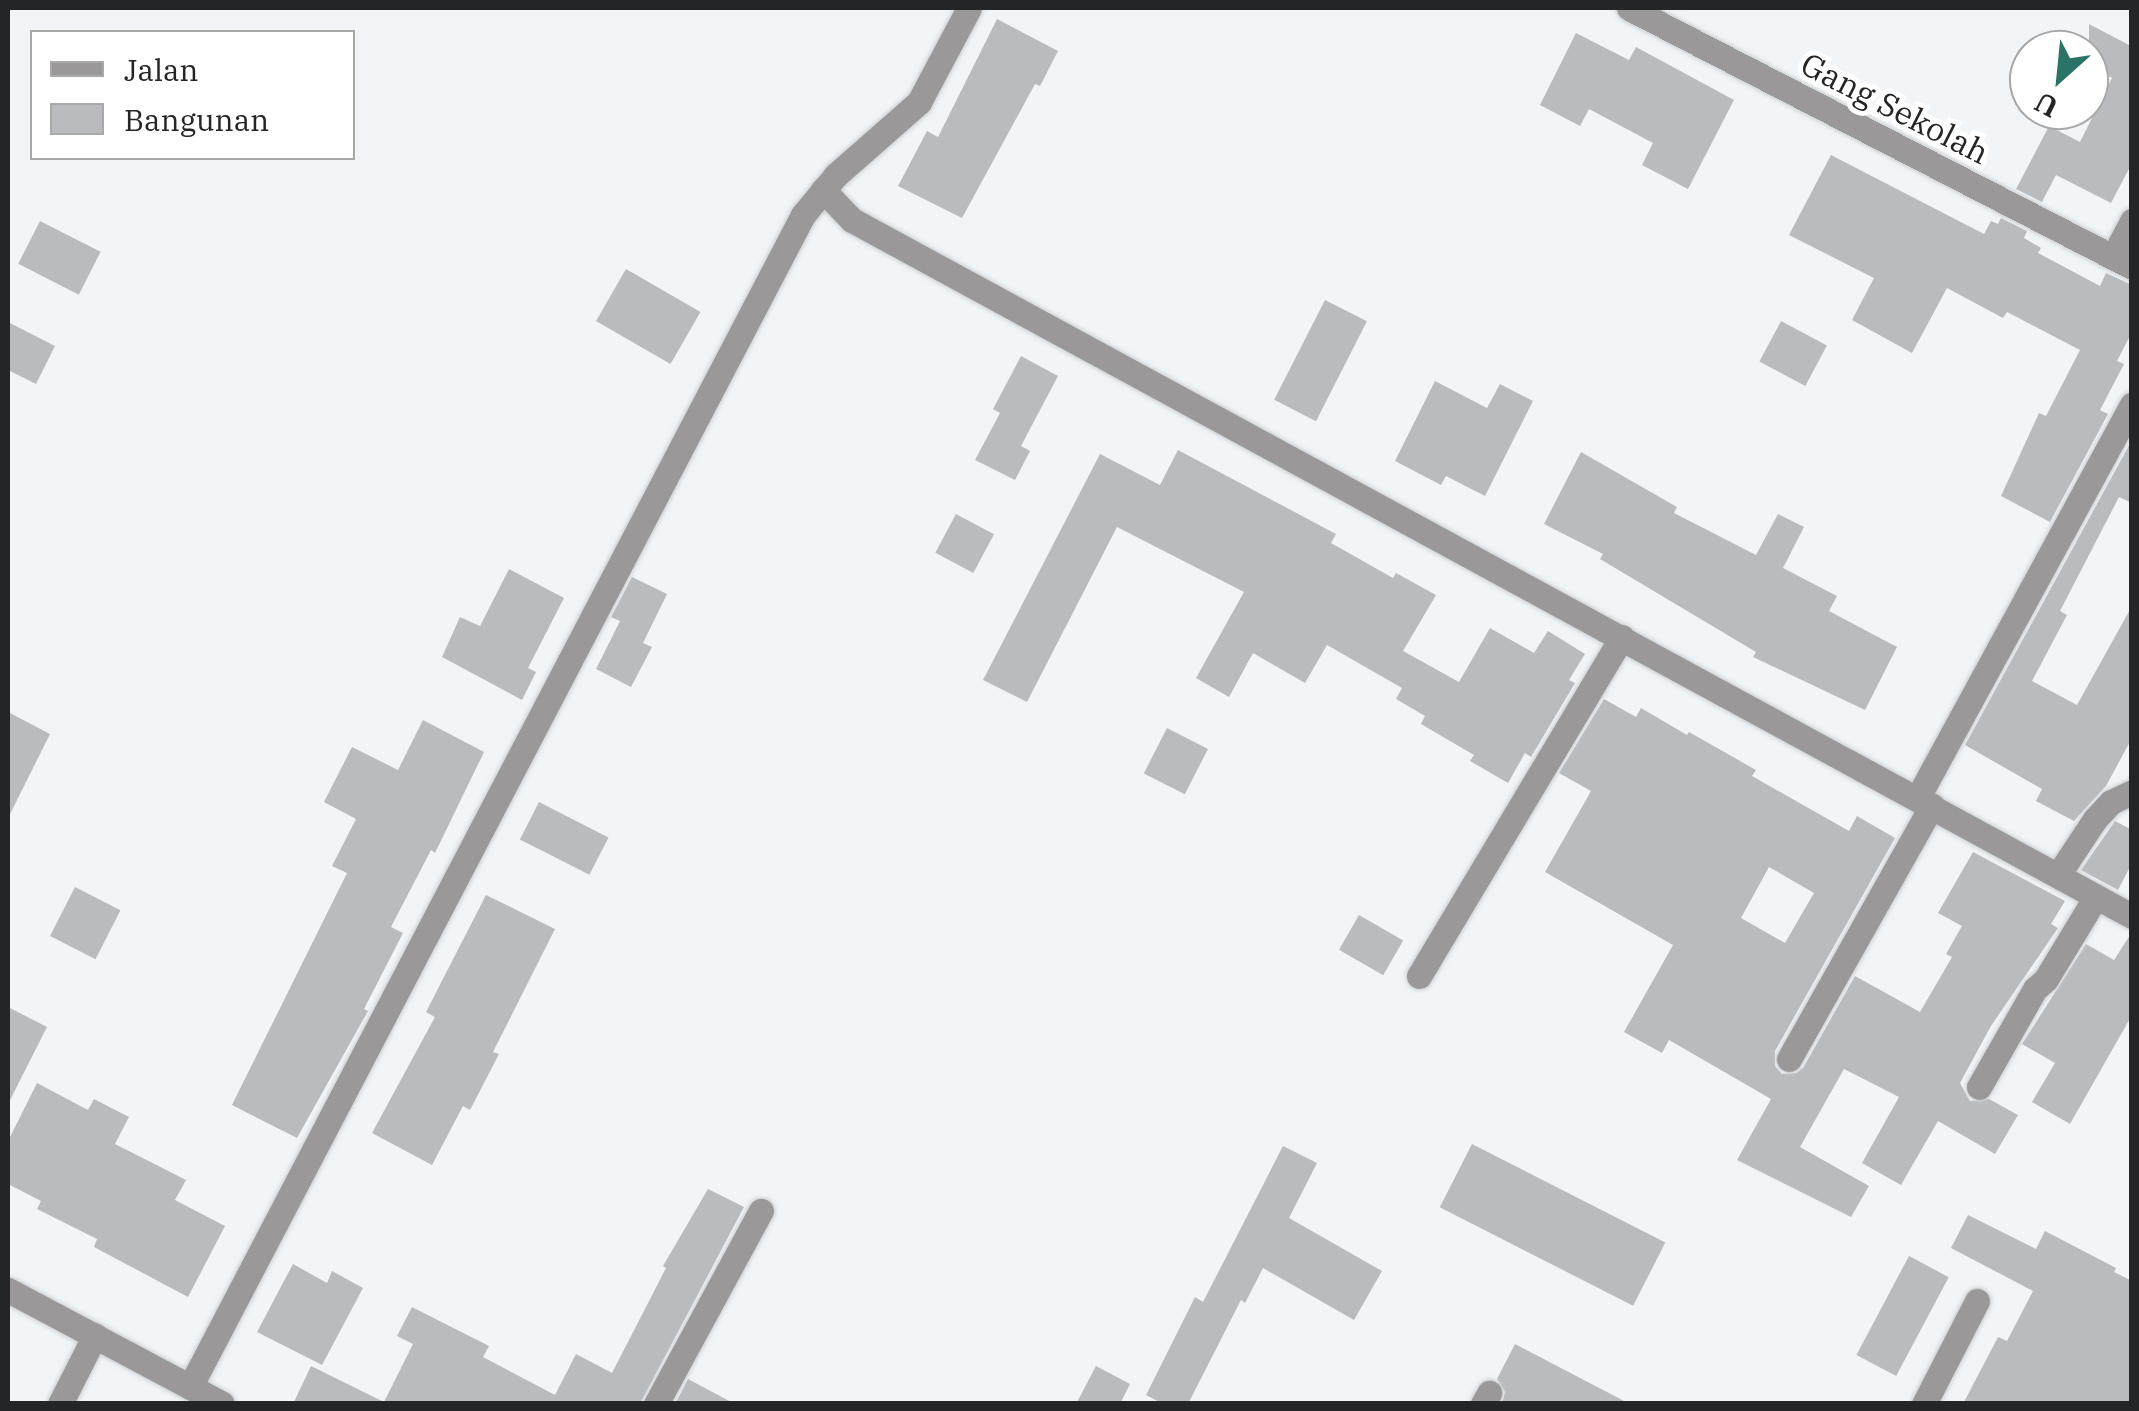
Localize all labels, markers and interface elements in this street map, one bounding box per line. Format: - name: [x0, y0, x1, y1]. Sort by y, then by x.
- legend: [30, 30, 355, 160]
- north arrow: [2009, 30, 2109, 130]
- street label: Gang Sekolah: [1795, 44, 1995, 172]
- text: Jalan: [124, 50, 199, 89]
- text: U: [2028, 84, 2064, 127]
- text: Bangunan: [124, 100, 269, 139]

